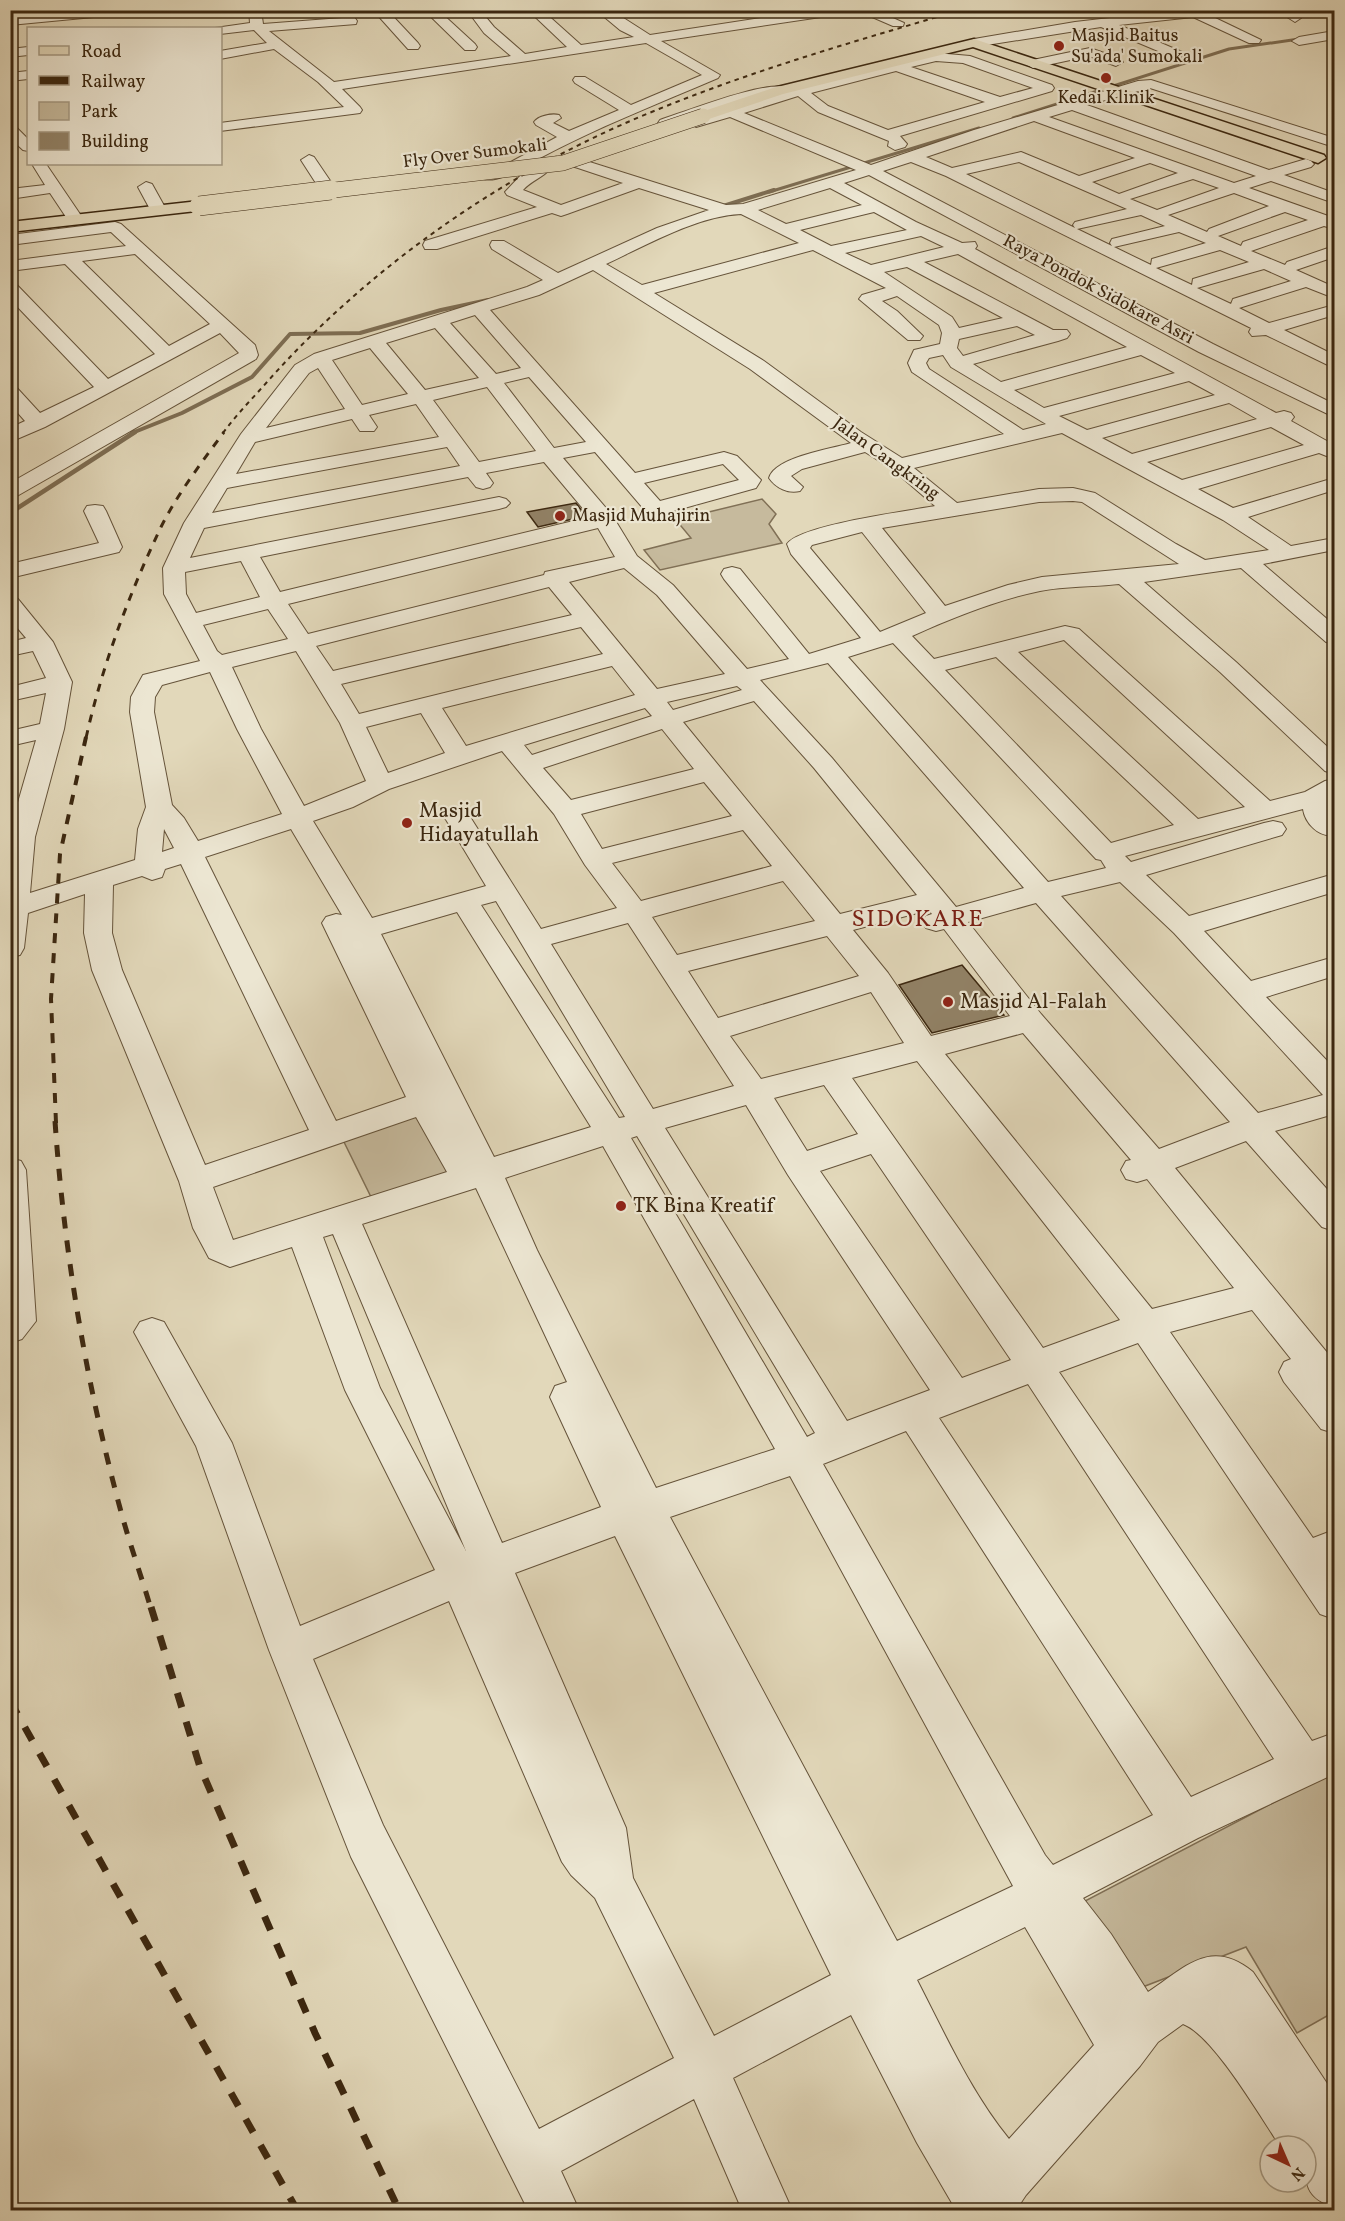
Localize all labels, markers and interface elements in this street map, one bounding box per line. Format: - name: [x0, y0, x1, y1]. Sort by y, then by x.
- place label: Masjid Baitus Su'ada' Sumokali: [1071, 24, 1203, 70]
- legend: [27, 27, 222, 165]
- marker: Masjid Baitus Su'ada' Sumokali: [1052, 39, 1066, 53]
- text: Road: [81, 40, 122, 65]
- text: Railway: [81, 70, 145, 95]
- marker: Kedai Klinik: [1099, 71, 1113, 85]
- place label: Kedai Klinik: [1057, 86, 1155, 111]
- text: Park: [81, 100, 118, 125]
- text: Building: [81, 130, 149, 155]
- street label: Fly Over Sumokali: [401, 133, 549, 175]
- street label: Raya Pondok Sidokare Asri: [998, 229, 1198, 351]
- street label: Jalan Cangkring: [827, 412, 945, 506]
- place label: Masjid Muhajirin: [572, 504, 710, 529]
- marker: Masjid Muhajirin: [553, 509, 567, 523]
- place label: Masjid Hidayatullah: [419, 797, 539, 850]
- marker: Masjid Hidayatullah: [400, 816, 414, 830]
- district label: SIDOKARE: [852, 903, 984, 937]
- place label: Masjid Al-Falah: [960, 988, 1107, 1017]
- marker: Masjid Al-Falah: [941, 995, 955, 1009]
- place label: TK Bina Kreatif: [633, 1192, 776, 1221]
- marker: TK Bina Kreatif: [614, 1199, 628, 1213]
- north arrow: [1258, 2134, 1318, 2194]
- text: N: [1285, 2161, 1309, 2186]

